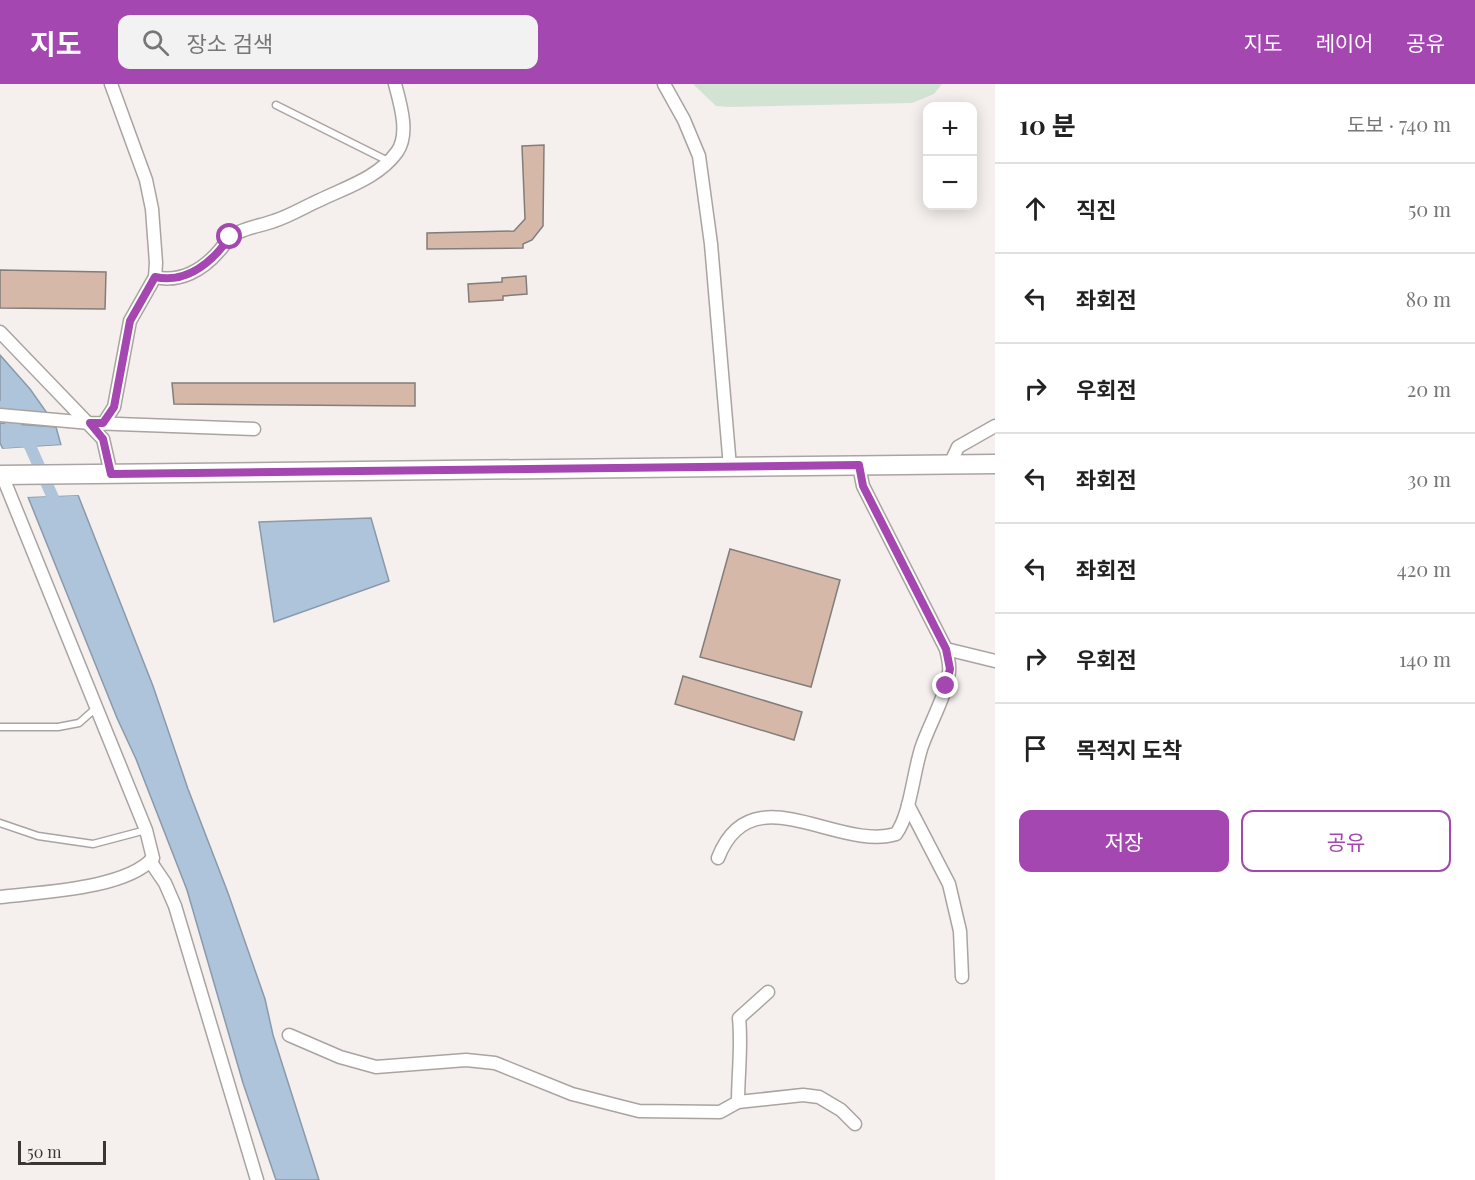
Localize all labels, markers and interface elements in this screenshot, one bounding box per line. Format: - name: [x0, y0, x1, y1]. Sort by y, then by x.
- search box: [118, 15, 538, 69]
- text: 지도: [30, 24, 82, 61]
- icon: search: [139, 26, 172, 59]
- text: 장소 검색: [187, 28, 273, 58]
- text: 지도: [1244, 28, 1282, 56]
- text: 레이어: [1315, 28, 1373, 56]
- text: 공유: [1406, 28, 1445, 56]
- map controls: [923, 102, 977, 210]
- button: +: [923, 102, 977, 156]
- text: 10 분: [1019, 107, 1076, 142]
- text: 도보 · 740 m: [1347, 110, 1451, 137]
- button: −: [923, 156, 977, 210]
- icon: ahead: [1019, 192, 1052, 225]
- text: 직진: [1076, 194, 1116, 224]
- text: 50 m: [1408, 195, 1451, 222]
- route start: [216, 223, 242, 249]
- icon: left: [1019, 282, 1052, 315]
- text: 좌회전: [1076, 284, 1137, 314]
- text: 80 m: [1406, 285, 1451, 312]
- icon: right: [1019, 372, 1052, 405]
- text: 우회전: [1076, 374, 1137, 404]
- text: 20 m: [1407, 375, 1451, 402]
- icon: left: [1019, 462, 1052, 495]
- text: 좌회전: [1076, 464, 1137, 494]
- text: 30 m: [1407, 465, 1451, 492]
- icon: left: [1019, 552, 1052, 585]
- text: 좌회전: [1076, 554, 1137, 584]
- text: 420 m: [1397, 555, 1451, 582]
- icon: right: [1019, 642, 1052, 675]
- text: 우회전: [1076, 644, 1137, 674]
- text: 140 m: [1399, 645, 1451, 672]
- route end: [932, 672, 958, 698]
- icon: arrive: [1019, 732, 1052, 765]
- text: 목적지 도착: [1076, 734, 1182, 764]
- button: 저장: [1019, 810, 1229, 872]
- button: 공유: [1241, 810, 1451, 872]
- scale bar: [18, 1138, 106, 1166]
- text: 50 m: [27, 1141, 61, 1162]

